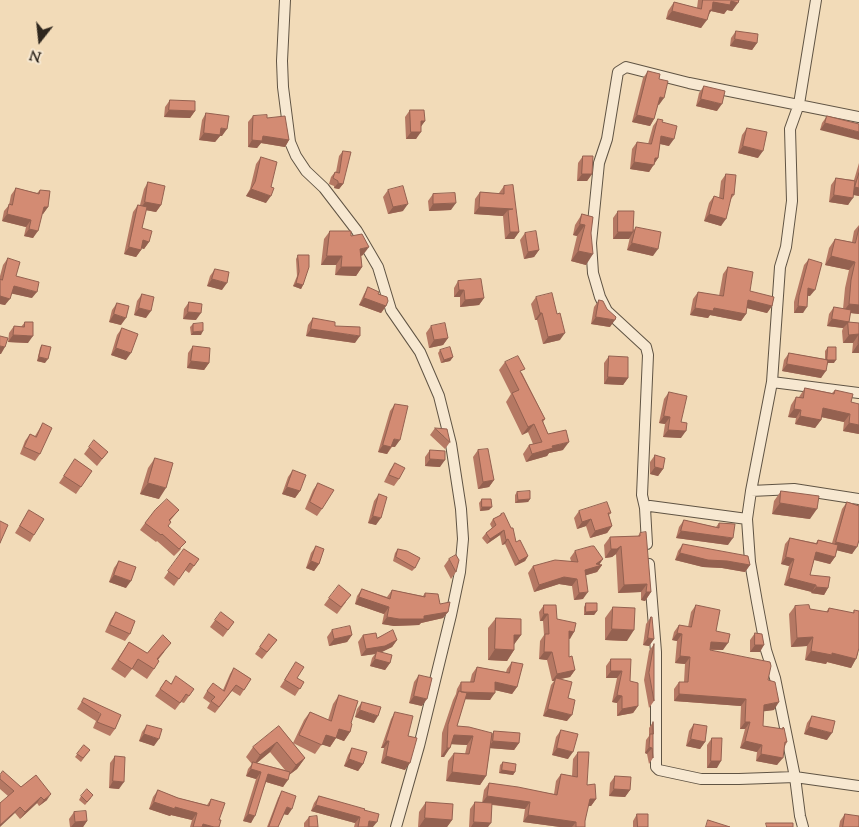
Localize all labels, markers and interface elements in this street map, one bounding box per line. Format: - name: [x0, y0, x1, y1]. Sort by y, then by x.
- north arrow: [15, 15, 65, 65]
- text: N: [28, 43, 44, 66]

